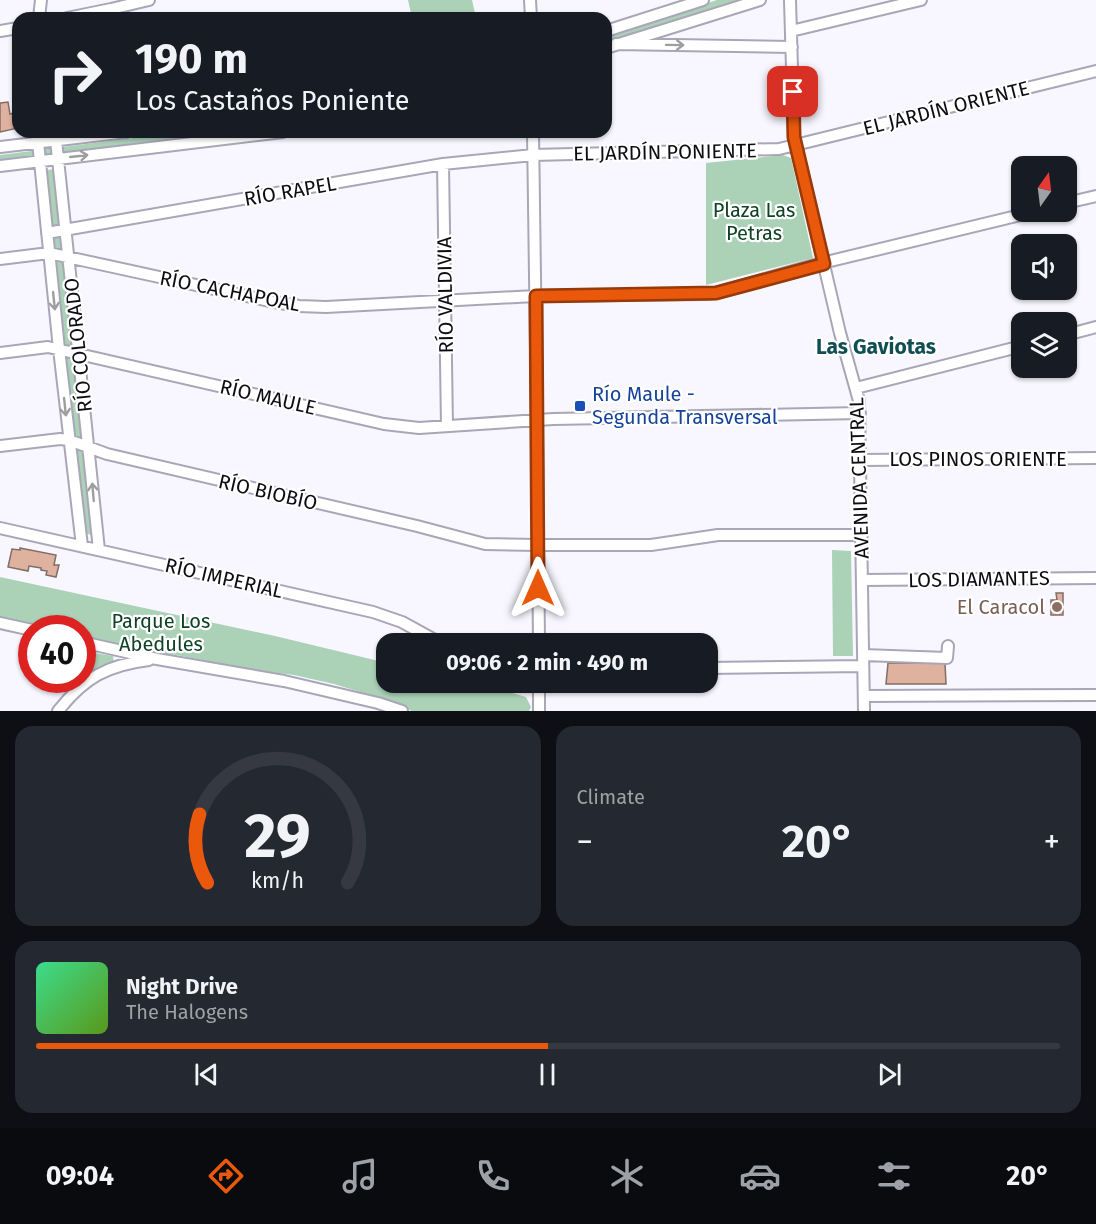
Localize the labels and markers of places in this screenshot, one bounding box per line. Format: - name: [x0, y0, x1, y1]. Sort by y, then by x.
- pin: [767, 66, 818, 117]
- place label: Río Maule - Segunda Transversal: [592, 382, 778, 429]
- marker: Río Maule - Segunda Transversal: [573, 399, 587, 413]
- place label: El Caracol: [957, 595, 1045, 619]
- marker: El Caracol: [1050, 600, 1064, 614]

